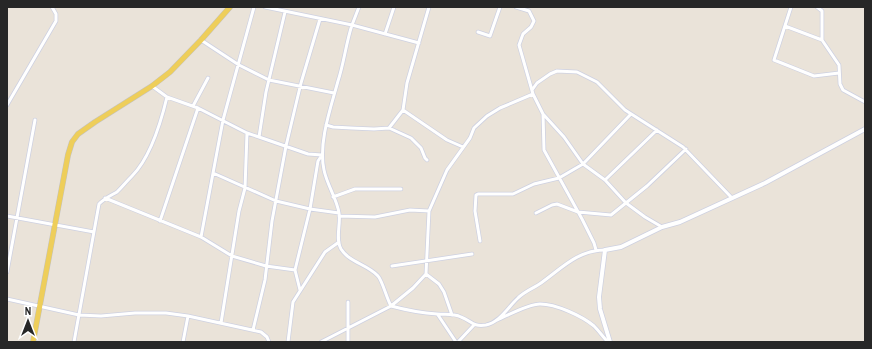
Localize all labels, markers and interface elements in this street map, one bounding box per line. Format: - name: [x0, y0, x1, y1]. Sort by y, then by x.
- north arrow: [8, 301, 48, 341]
- text: N: [25, 304, 31, 318]

